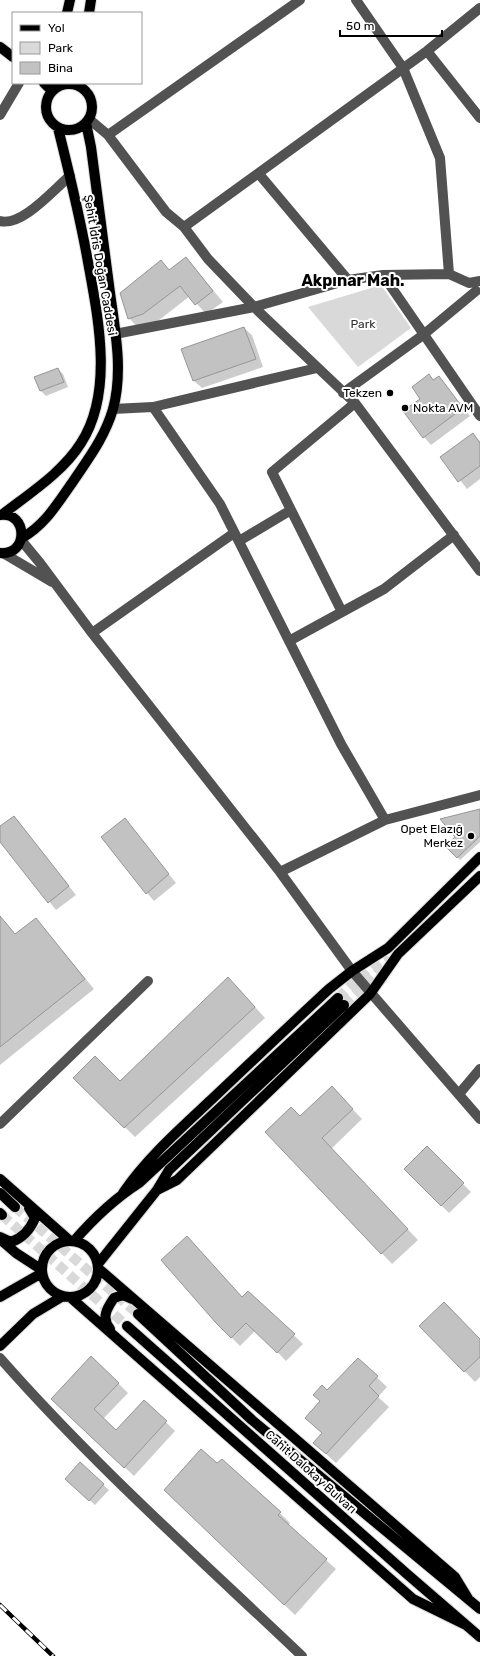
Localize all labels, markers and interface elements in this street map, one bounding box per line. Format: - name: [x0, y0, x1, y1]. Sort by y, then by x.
- legend: [12, 12, 142, 84]
- scale bar: [340, 12, 442, 38]
- text: 50 m: [346, 19, 374, 33]
- text: Yol: [48, 21, 65, 35]
- text: Park: [48, 41, 74, 55]
- text: Bina: [48, 61, 73, 75]
- street label: Şehit İdris Doğan Caddesi: [81, 193, 119, 337]
- district label: Akpınar Mah.: [301, 271, 405, 290]
- park label: Park: [351, 317, 376, 331]
- place label: Tekzen: [343, 386, 382, 400]
- marker: Tekzen: [385, 388, 395, 398]
- place label: Nokta AVM: [413, 401, 473, 415]
- marker: Nokta AVM: [400, 403, 410, 413]
- place label: Opet Elazığ Merkez: [400, 822, 463, 850]
- marker: Opet Elazığ Merkez: [466, 831, 476, 841]
- street label: Cahit Dalokay Bulvarı: [263, 1427, 359, 1517]

